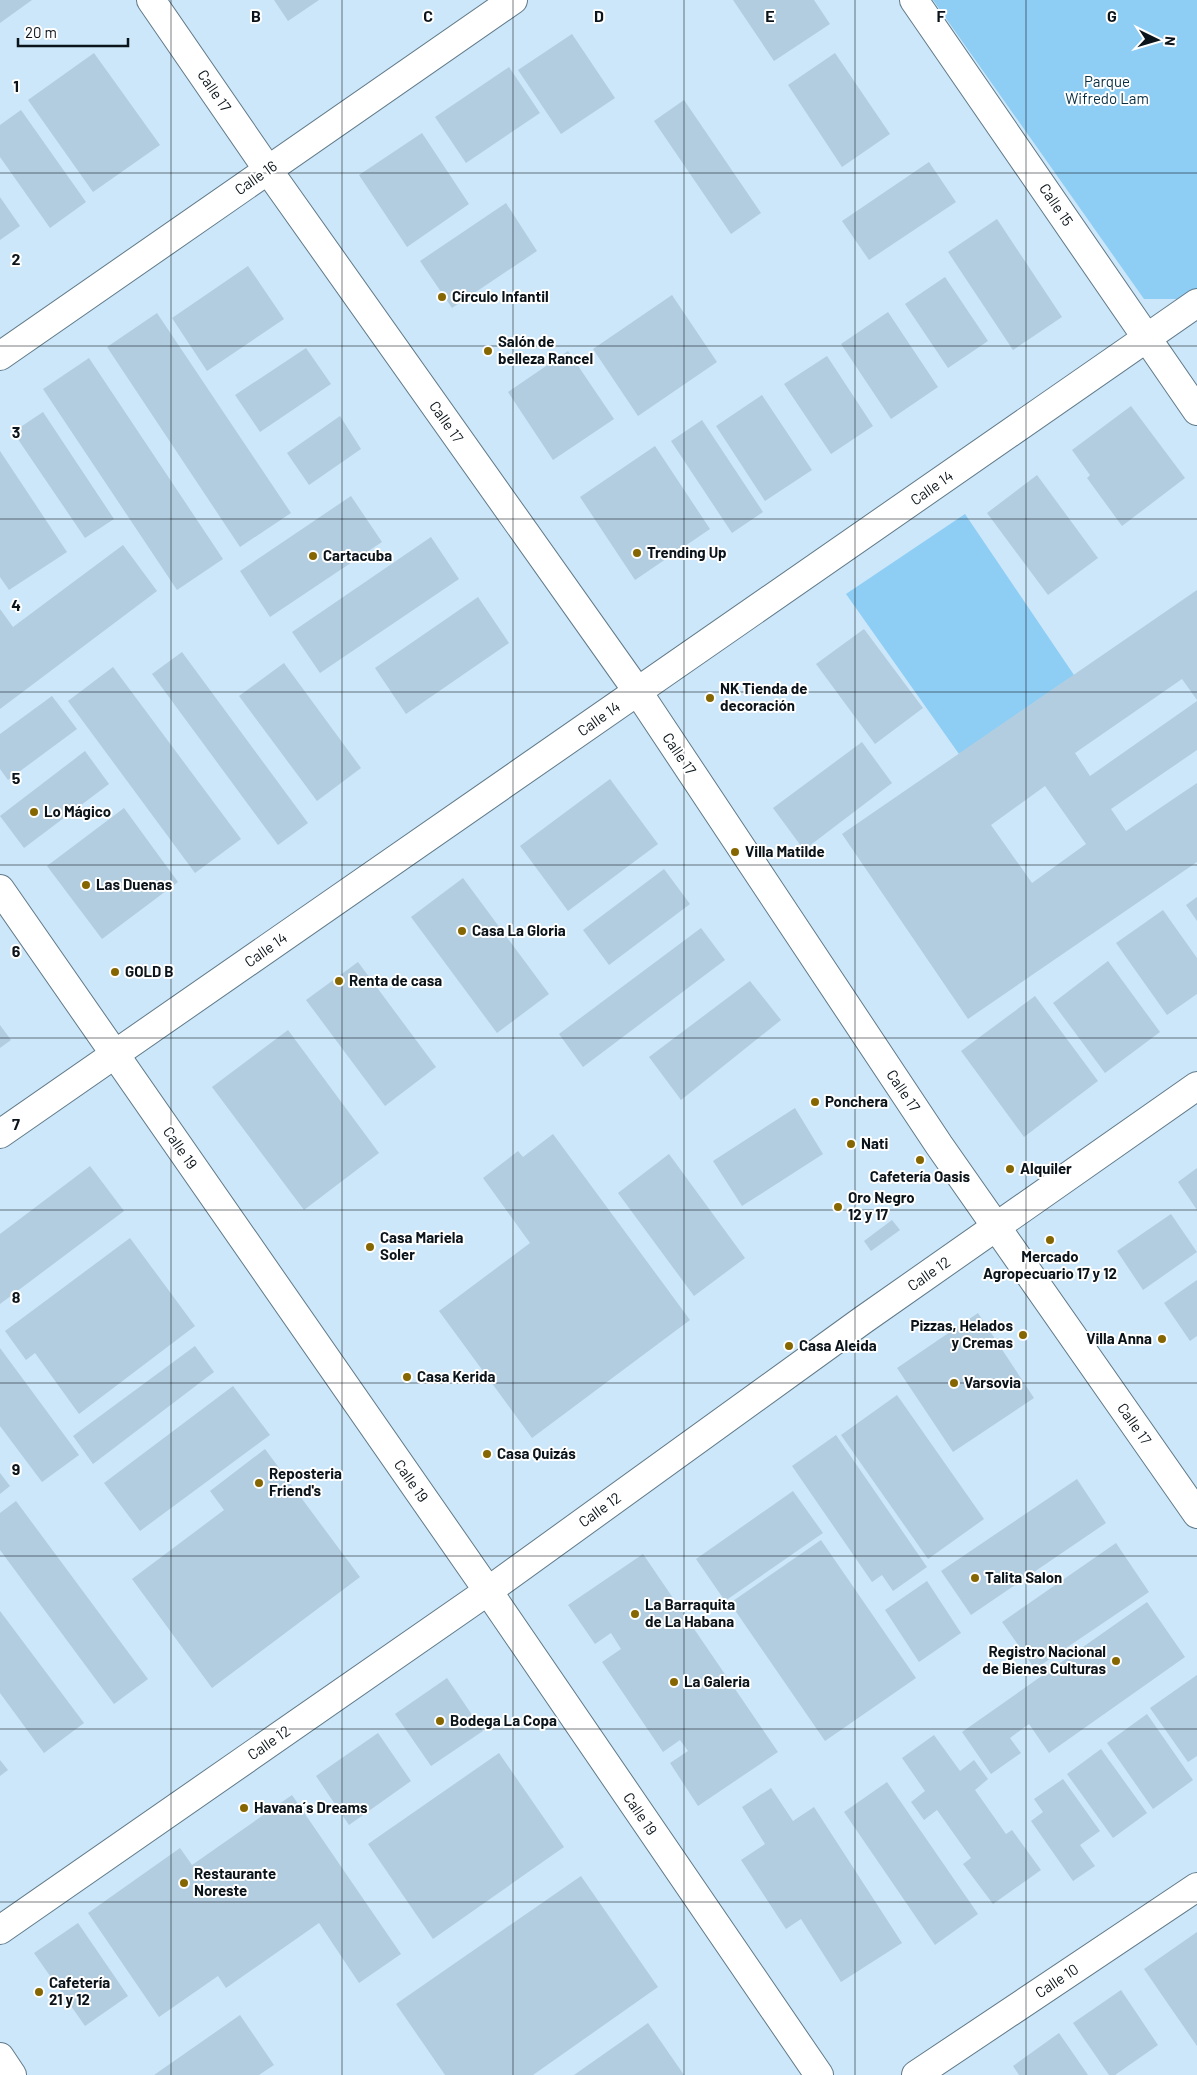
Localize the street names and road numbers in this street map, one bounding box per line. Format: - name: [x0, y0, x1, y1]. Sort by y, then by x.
- street label: Calle 17: [194, 66, 235, 115]
- street label: Calle 16: [231, 156, 280, 198]
- street label: Calle 15: [1036, 180, 1078, 229]
- street label: Calle 17: [426, 397, 468, 446]
- street label: Calle 14: [907, 466, 956, 508]
- street label: Calle 14: [574, 697, 623, 739]
- street label: Calle 17: [659, 729, 700, 778]
- street label: Calle 14: [241, 928, 290, 970]
- street label: Calle 17: [883, 1066, 924, 1115]
- street label: Calle 19: [160, 1123, 202, 1172]
- street label: Calle 12: [904, 1252, 953, 1294]
- street label: Calle 17: [1114, 1399, 1156, 1448]
- street label: Calle 19: [391, 1456, 433, 1505]
- street label: Calle 12: [575, 1488, 624, 1531]
- street label: Calle 12: [244, 1721, 293, 1763]
- street label: Calle 19: [620, 1789, 662, 1838]
- street label: Calle 10: [1031, 1959, 1081, 2001]

